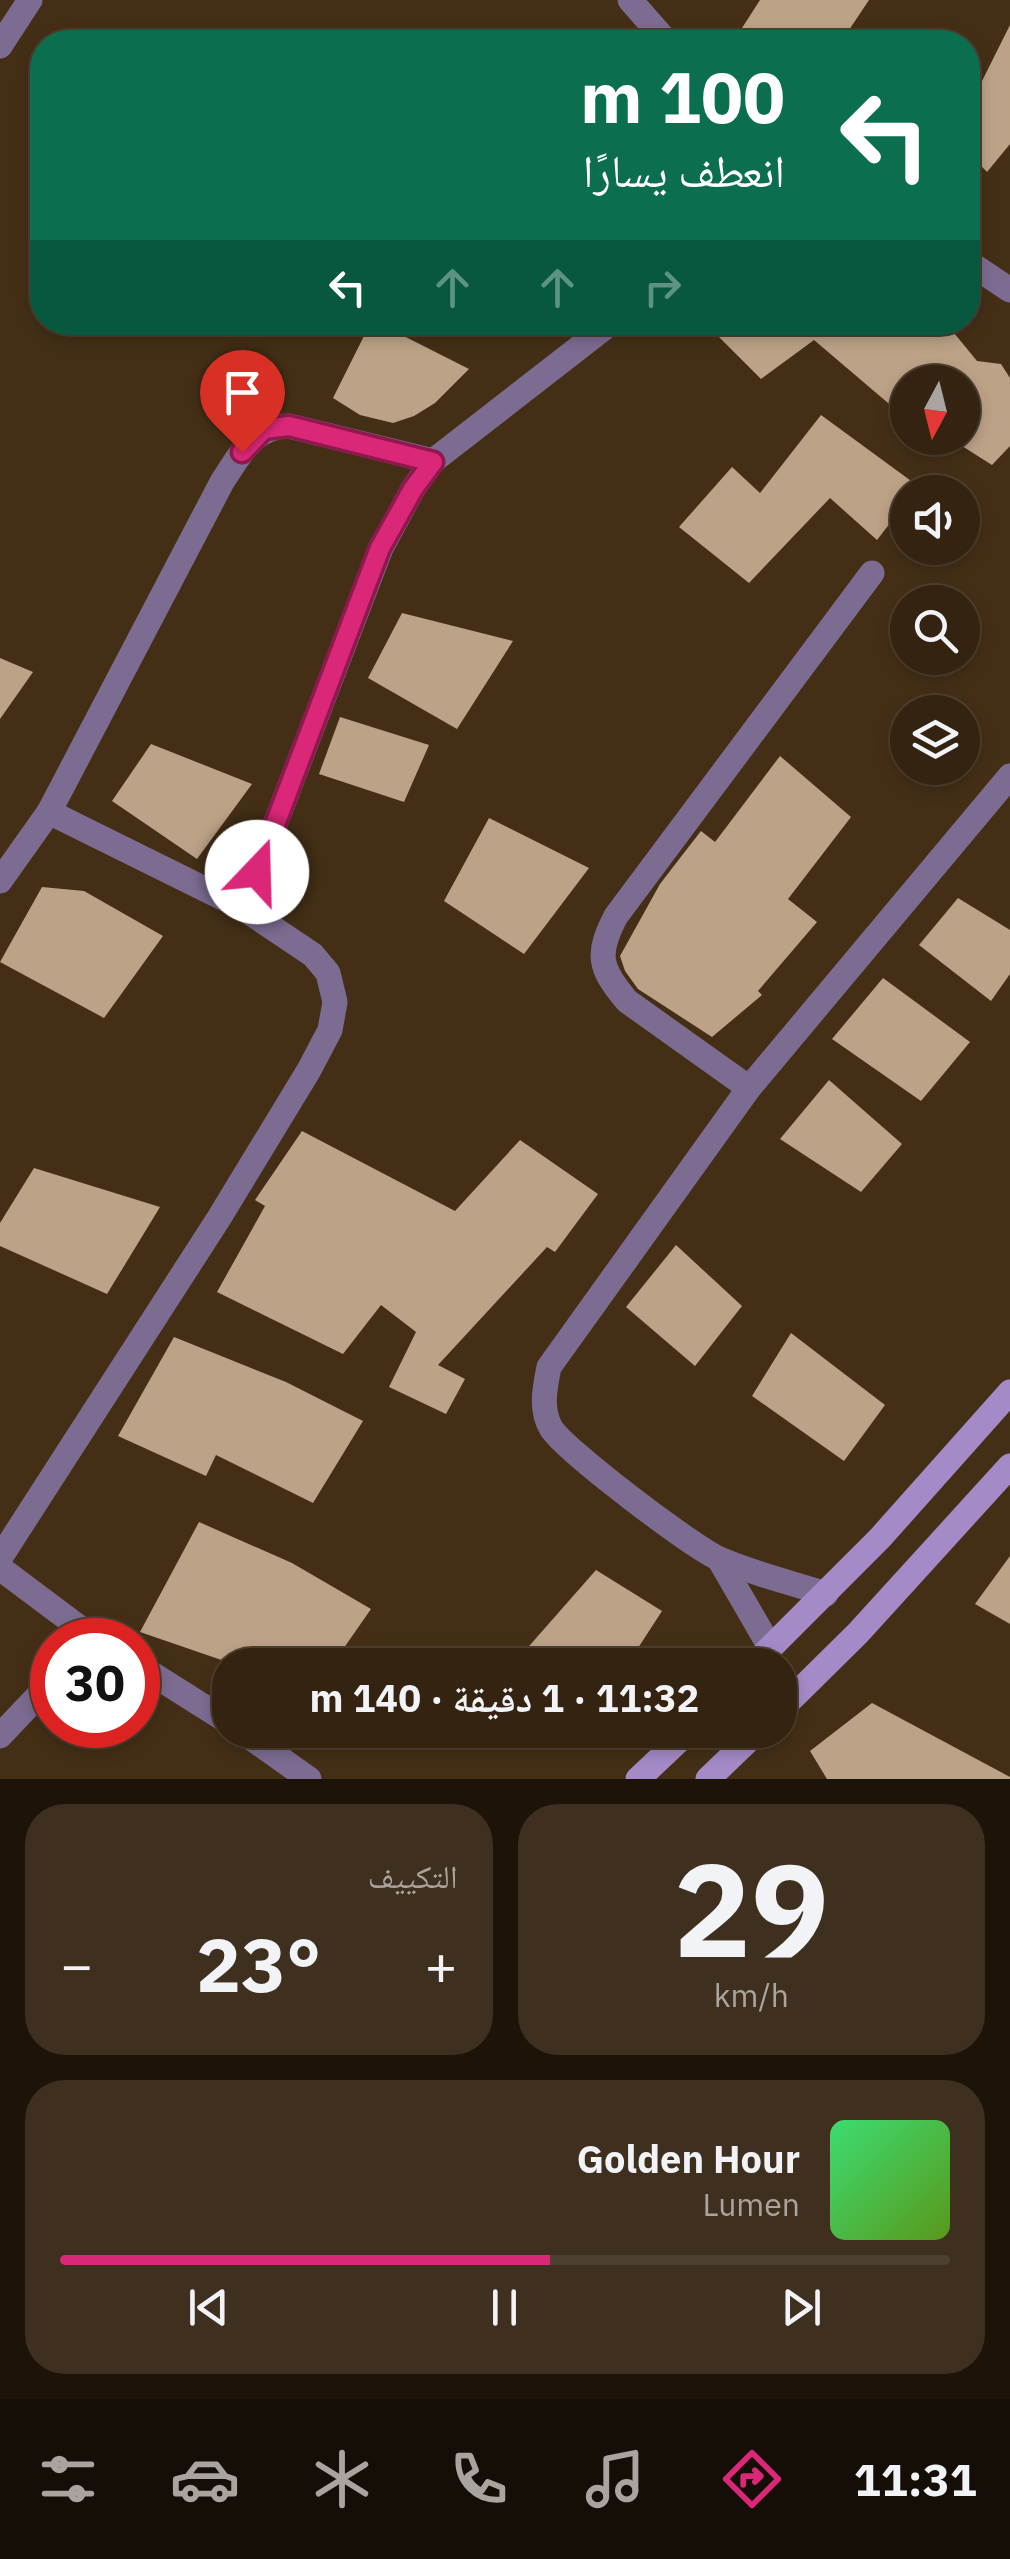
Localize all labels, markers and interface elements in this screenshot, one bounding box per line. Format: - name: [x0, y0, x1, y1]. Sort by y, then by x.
- text: 100 m: [580, 51, 785, 142]
- icon: left: [820, 70, 950, 200]
- text: انعطف يسارًا: [583, 141, 785, 199]
- icon: left: [320, 260, 375, 315]
- icon: ahead: [425, 260, 480, 315]
- icon: ahead: [530, 260, 585, 315]
- icon: right: [635, 260, 690, 315]
- pin: [200, 350, 285, 453]
- icon: arrive: [215, 365, 270, 420]
- north arrow: [890, 365, 980, 455]
- map controls: [890, 365, 980, 785]
- button: sound: [890, 475, 980, 565]
- button: search: [890, 585, 980, 675]
- button: layers: [890, 695, 980, 785]
- position arrow: [205, 820, 309, 924]
- speed limit sign: 30: [30, 1618, 160, 1748]
- text: 11:32 · 1 دقيقة · 140 m: [310, 1673, 699, 1722]
- text: 29: [673, 1824, 829, 1993]
- text: التكييف: [368, 1855, 458, 1897]
- text: 23°: [196, 1915, 321, 2013]
- text: −: [60, 1929, 93, 2000]
- text: +: [424, 1929, 457, 2000]
- text: km/h: [714, 1974, 789, 2016]
- text: Golden Hour: [577, 2134, 800, 2183]
- text: Lumen: [702, 2183, 800, 2225]
- icon: previous: [181, 2280, 236, 2335]
- icon: pause: [477, 2280, 532, 2335]
- icon: next: [774, 2280, 829, 2335]
- icon: filters: [33, 2444, 103, 2514]
- icon: car: [170, 2444, 240, 2514]
- icon: climate: [307, 2444, 377, 2514]
- icon: phone: [444, 2444, 514, 2514]
- icon: music: [580, 2444, 650, 2514]
- icon: directions: [717, 2444, 787, 2514]
- text: 11:31: [854, 2450, 977, 2508]

